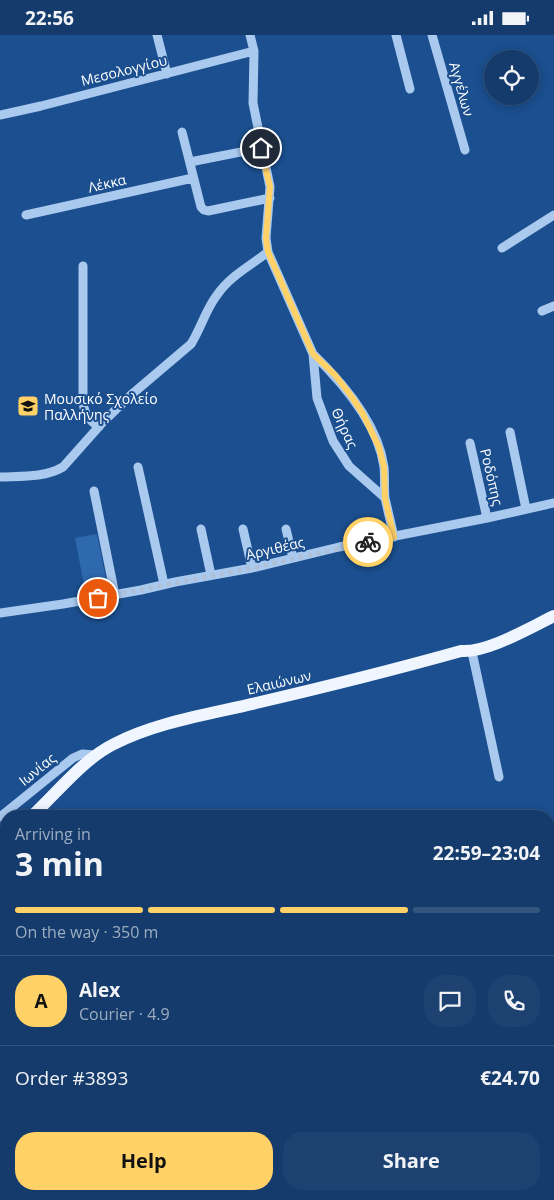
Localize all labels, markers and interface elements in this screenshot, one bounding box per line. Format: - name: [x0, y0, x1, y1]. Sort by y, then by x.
- text: 22:56: [25, 5, 74, 31]
- street label: Μεσολογγίου: [79, 50, 169, 90]
- map controls: [484, 50, 539, 105]
- button: locate: [484, 50, 539, 105]
- street label: Αγγέλων: [445, 60, 479, 118]
- pin: [240, 127, 282, 169]
- icon: home: [247, 134, 275, 162]
- street label: Λέκκα: [86, 169, 128, 197]
- place label: Μουσικό Σχολείο Παλλήνης: [44, 389, 158, 424]
- school or university icon: Μουσικό Σχολείο Παλλήνης: [16, 394, 40, 418]
- street label: Θήρας: [327, 404, 363, 452]
- street label: Ροδόπης: [476, 447, 508, 508]
- courier: [343, 517, 393, 567]
- icon: bike: [354, 528, 382, 556]
- street label: Αργιθέας: [244, 532, 306, 564]
- pin: [77, 577, 119, 619]
- icon: bag: [84, 584, 112, 612]
- street label: Ελαιώνων: [245, 665, 313, 699]
- street label: Ιωνίας: [15, 748, 60, 790]
- text: Arriving in: [15, 823, 91, 845]
- text: 22:59–23:04: [433, 840, 540, 866]
- text: 3 min: [15, 842, 104, 885]
- text: On the way · 350 m: [15, 921, 158, 943]
- button: chat: [424, 975, 476, 1027]
- button: phone: [488, 975, 540, 1027]
- text: Alex: [79, 977, 120, 1003]
- text: A: [34, 988, 48, 1014]
- text: Courier · 4.9: [79, 1003, 170, 1025]
- text: Order #3893: [15, 1065, 128, 1091]
- text: €24.70: [480, 1065, 540, 1091]
- button: Help: [15, 1132, 273, 1190]
- button: Share: [283, 1132, 540, 1190]

